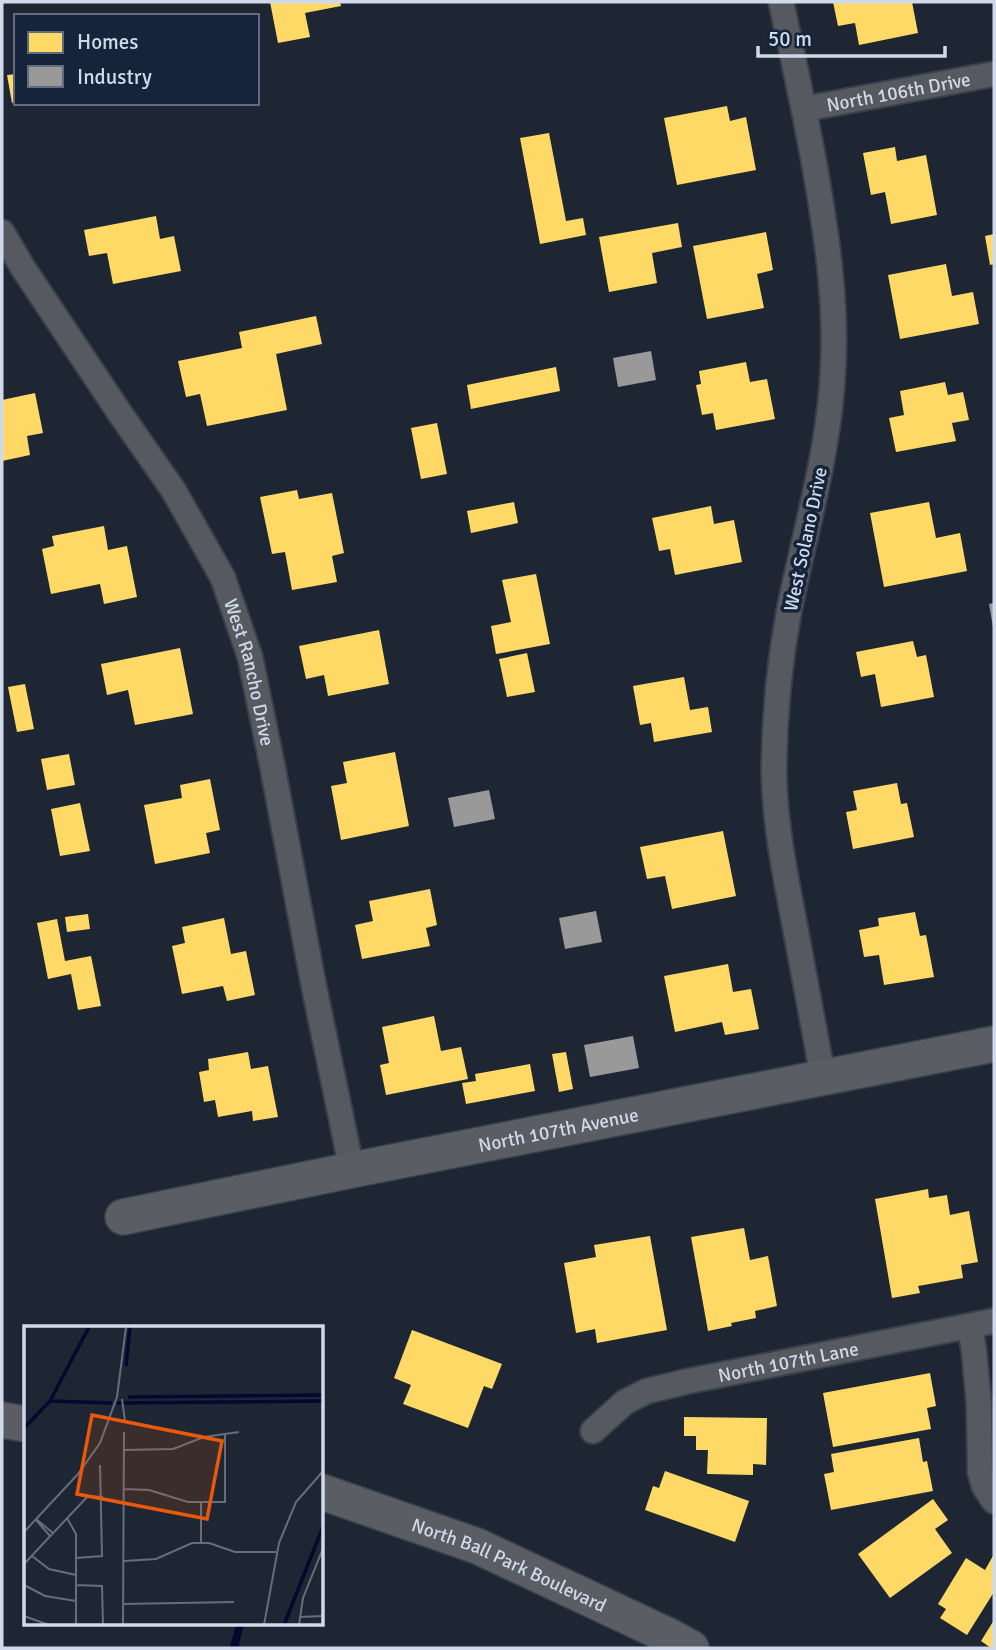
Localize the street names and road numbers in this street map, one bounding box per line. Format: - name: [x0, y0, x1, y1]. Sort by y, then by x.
- street label: North 106th Drive: [825, 68, 973, 118]
- street label: West Solano Drive: [779, 465, 833, 613]
- street label: West Rancho Drive: [218, 596, 279, 748]
- street label: North 107th Avenue: [476, 1103, 641, 1158]
- street label: North 107th Lane: [716, 1337, 861, 1388]
- street label: North Ball Park Boulevard: [408, 1513, 610, 1618]

